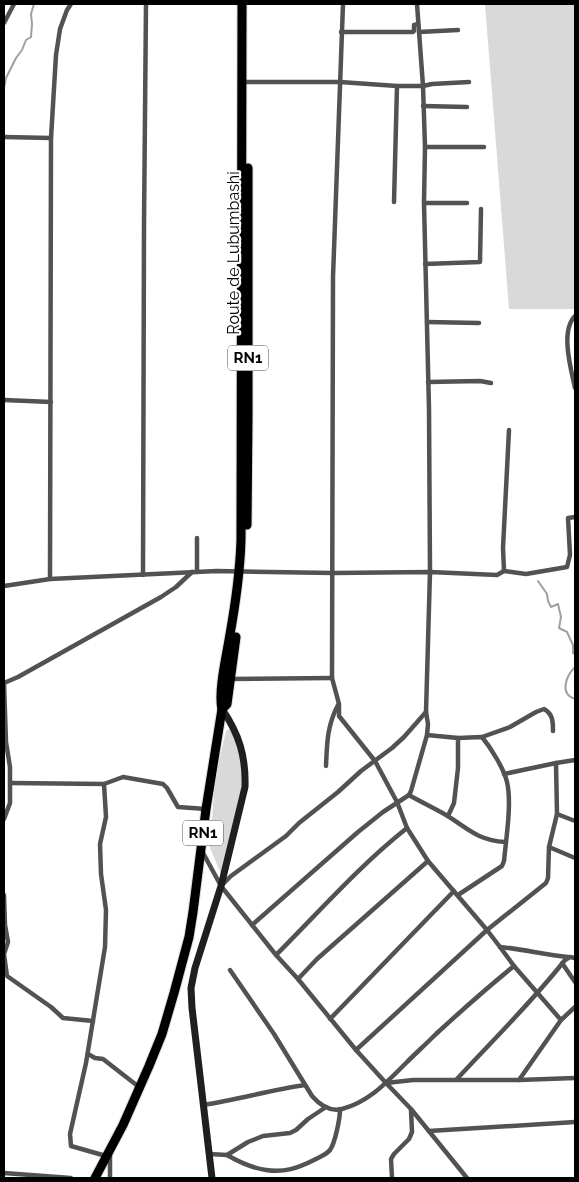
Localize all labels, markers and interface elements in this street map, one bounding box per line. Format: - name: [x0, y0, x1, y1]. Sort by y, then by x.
- street label: Route de Lubumbashi: [224, 171, 243, 335]
- road number: RN1: [228, 346, 268, 370]
- road number: RN1: [183, 820, 223, 846]

